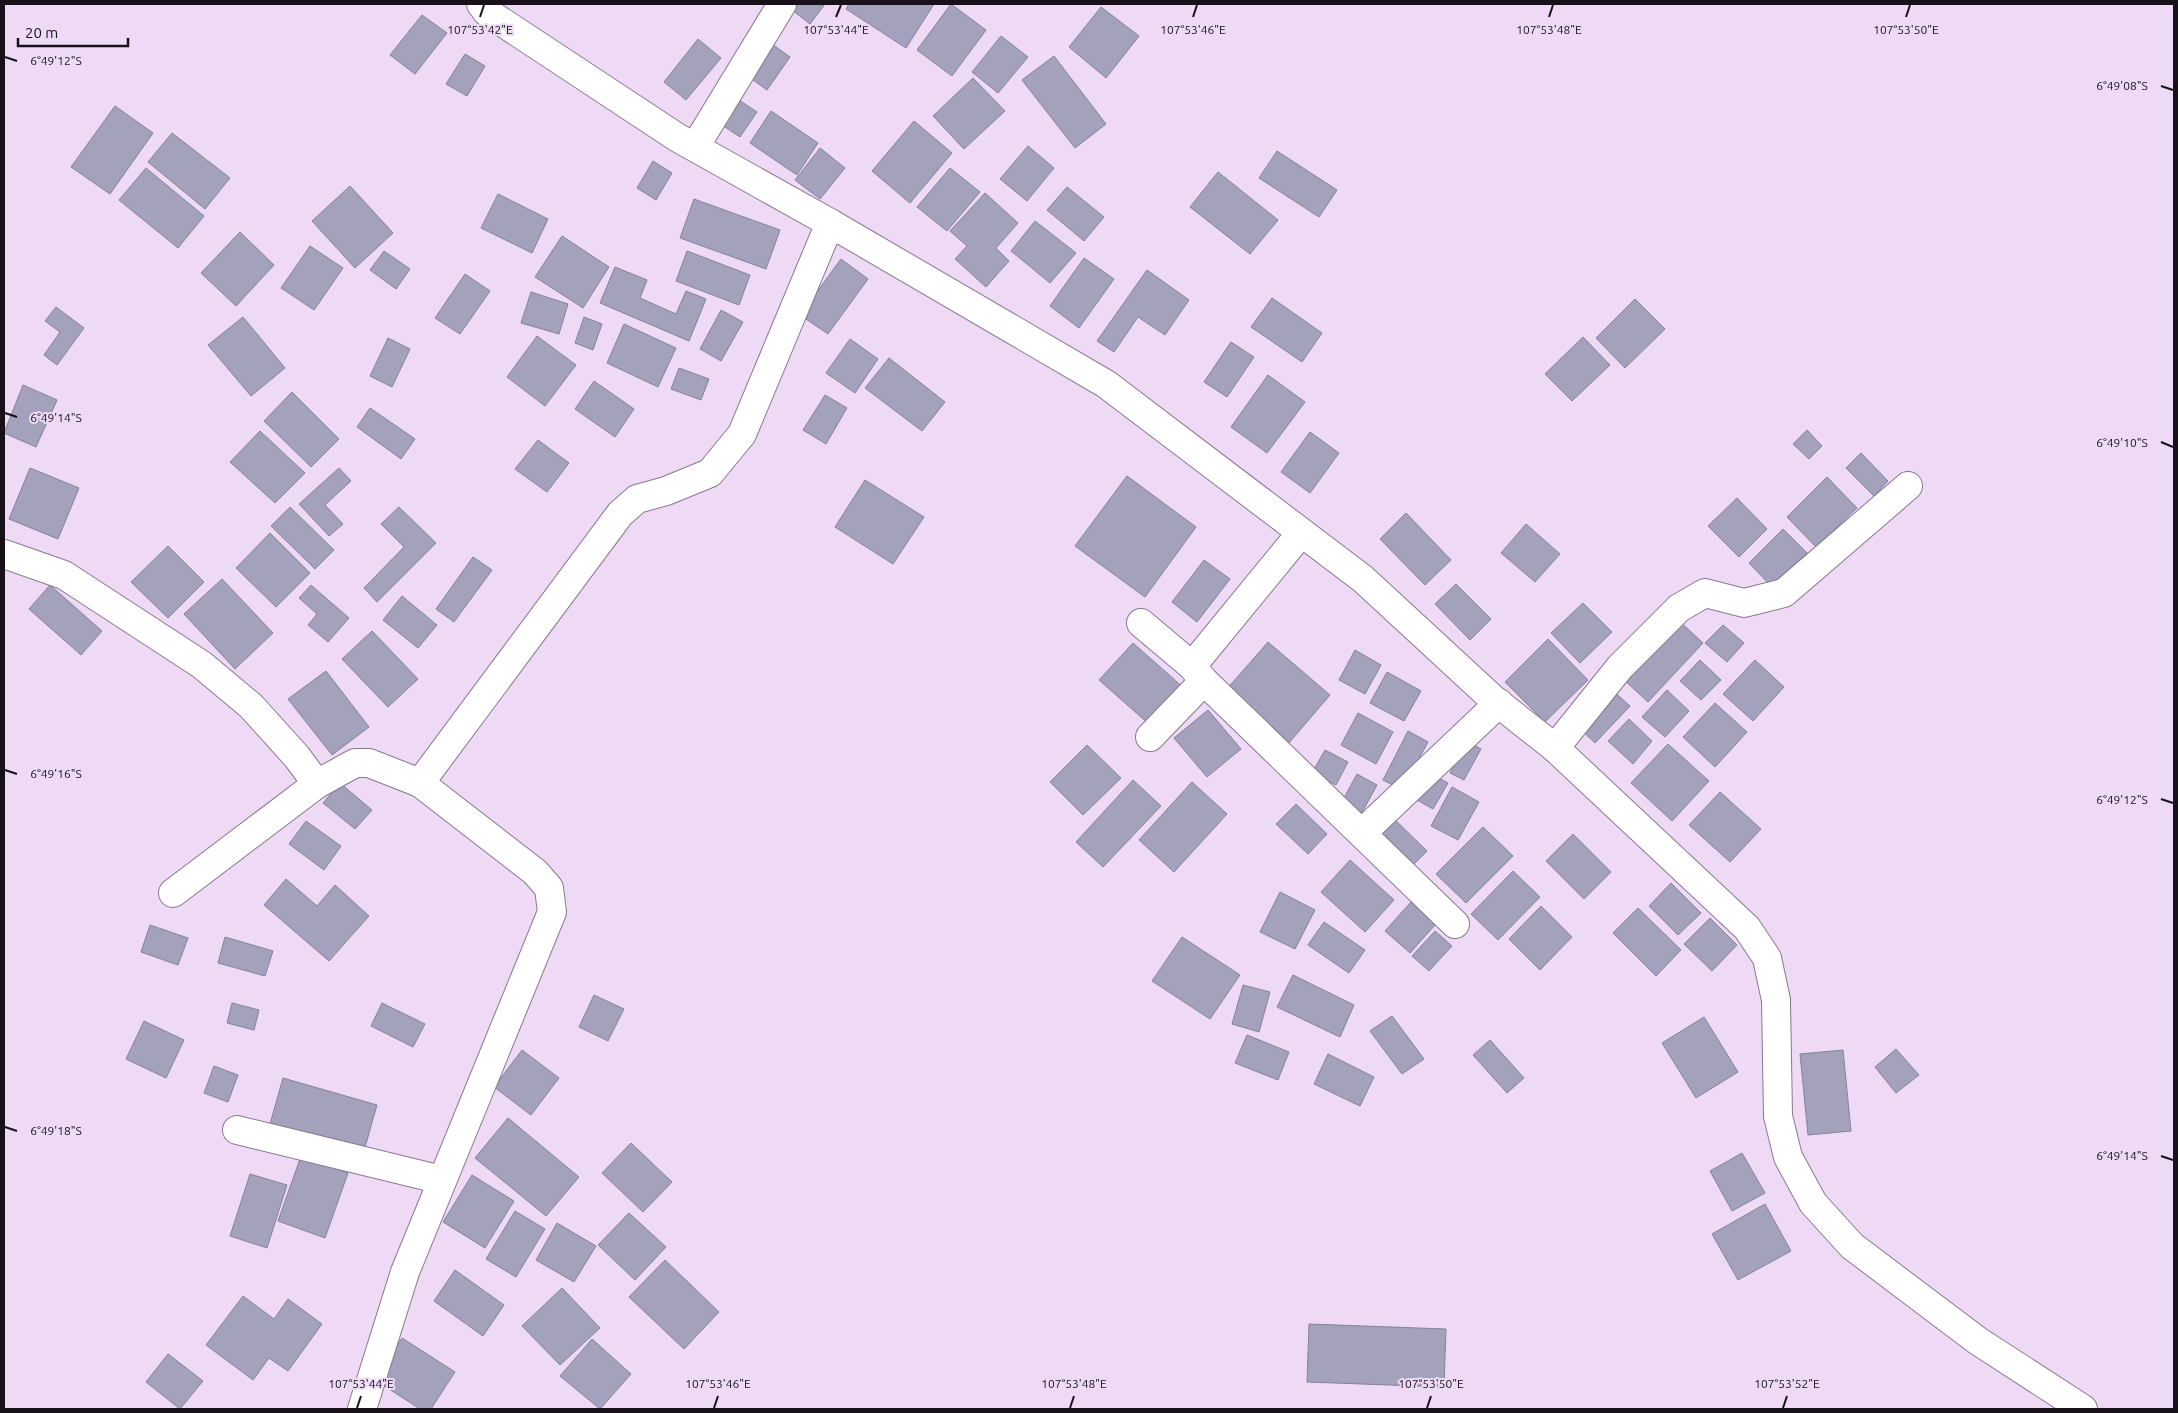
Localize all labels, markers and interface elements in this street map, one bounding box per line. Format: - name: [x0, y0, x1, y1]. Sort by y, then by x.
- scale bar: [18, 15, 128, 47]
- text: 107°53'42"E: [447, 23, 513, 36]
- text: 107°53'44"E: [803, 23, 869, 36]
- text: 107°53'46"E: [1160, 23, 1226, 36]
- text: 107°53'48"E: [1516, 23, 1582, 36]
- text: 107°53'50"E: [1873, 23, 1939, 36]
- text: 20 m: [25, 24, 58, 41]
- text: 6°49'12"S: [30, 54, 82, 67]
- text: 6°49'08"S: [2096, 79, 2148, 92]
- text: 6°49'14"S: [30, 411, 82, 424]
- text: 6°49'10"S: [2096, 436, 2148, 449]
- text: 6°49'16"S: [30, 767, 82, 780]
- text: 6°49'12"S: [2096, 793, 2148, 806]
- text: 6°49'18"S: [30, 1124, 82, 1137]
- text: 6°49'14"S: [2096, 1149, 2148, 1162]
- text: 107°53'44"E: [328, 1377, 394, 1390]
- text: 107°53'46"E: [685, 1377, 751, 1390]
- text: 107°53'48"E: [1041, 1377, 1107, 1390]
- text: 107°53'50"E: [1398, 1377, 1464, 1390]
- text: 107°53'52"E: [1754, 1377, 1820, 1390]

